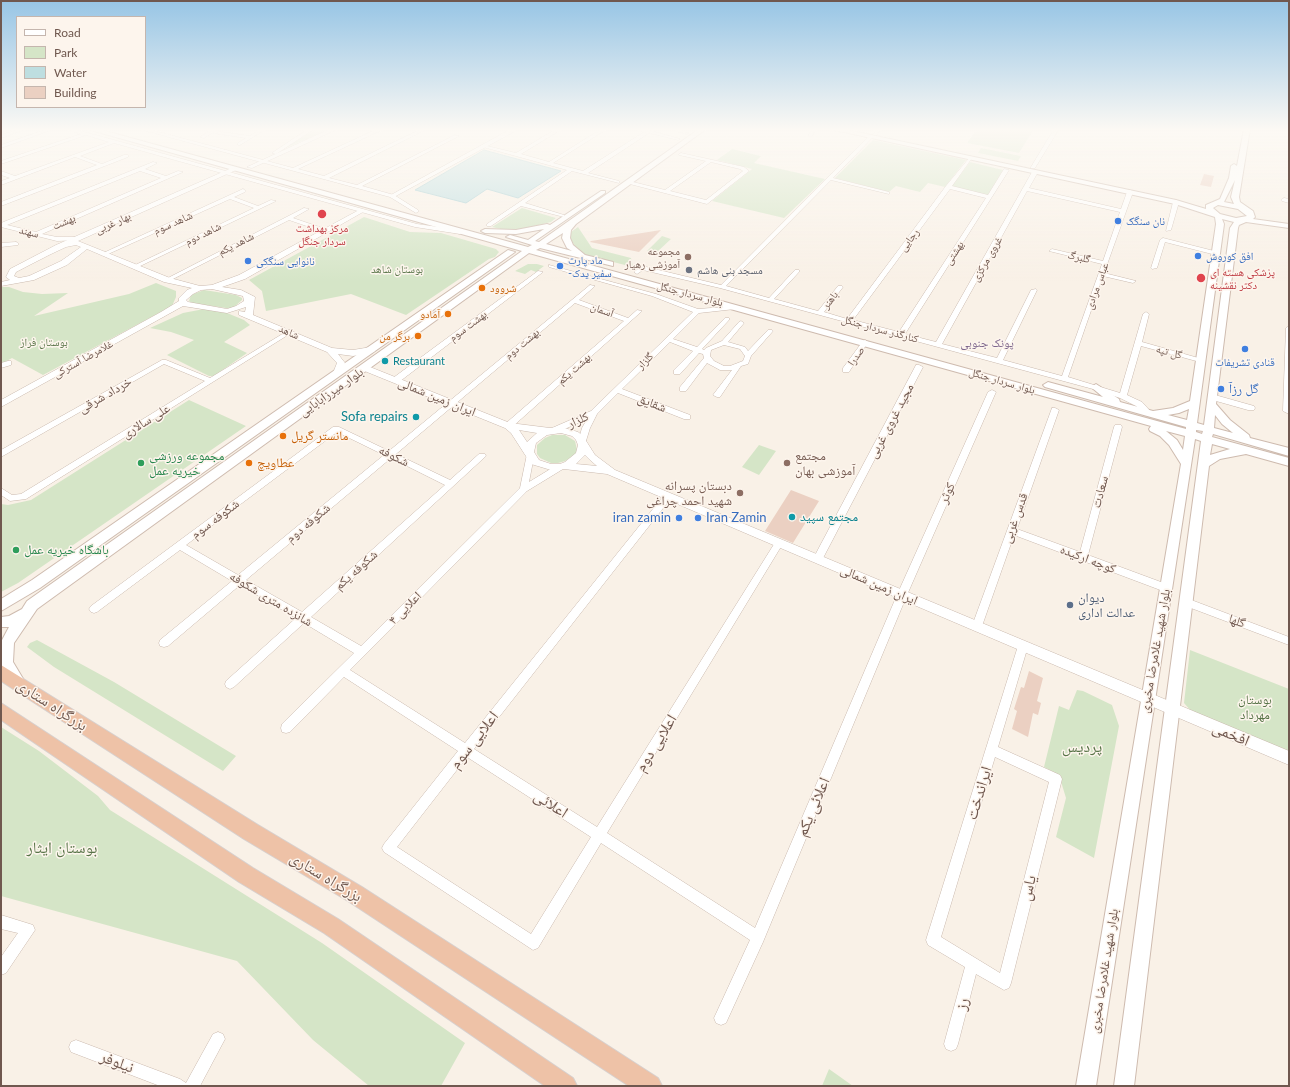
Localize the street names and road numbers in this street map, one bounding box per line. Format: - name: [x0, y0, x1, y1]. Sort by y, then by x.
- street label: بهار غربی: [93, 209, 133, 237]
- street label: شاهد سوم: [151, 209, 195, 237]
- street label: بهشت: [51, 211, 77, 233]
- street label: شاهد دوم: [183, 220, 223, 248]
- street label: سهند: [18, 223, 40, 241]
- street label: رجایی: [896, 226, 922, 254]
- street label: شاهد یکم: [216, 229, 256, 259]
- street label: غروی مرکزی: [969, 234, 1005, 284]
- street label: بهشتی: [941, 238, 967, 268]
- street label: گلبرگ: [1066, 248, 1092, 266]
- street label: عباس مرادی: [1082, 261, 1112, 311]
- street label: بلوار سردار جنگل: [655, 279, 725, 309]
- street label: باهنر: [819, 288, 841, 312]
- street label: آسمان: [589, 300, 615, 320]
- street label: بهشت سوم: [446, 307, 490, 345]
- street label: کنارگذر سردار جنگل: [840, 312, 920, 346]
- street label: شاهد: [277, 322, 301, 342]
- street label: بهشت دوم: [502, 326, 542, 362]
- street label: غلامرضا آسترکی: [51, 337, 115, 381]
- street label: گل تپه: [1154, 342, 1184, 362]
- street label: صدرا: [845, 344, 867, 368]
- street label: بهشت یکم: [554, 350, 594, 388]
- street label: گلزار: [634, 350, 656, 372]
- street label: بلوار میرزابابایی: [296, 364, 366, 420]
- street label: بلوار سردار جنگل: [967, 365, 1037, 397]
- street label: خرداد شرقی: [76, 374, 134, 416]
- street label: ایران زمین شمالی: [396, 374, 478, 420]
- street label: مجید غروی غربی: [865, 381, 917, 461]
- street label: شقایق: [635, 390, 669, 416]
- street label: علی سالاری: [119, 400, 173, 442]
- street label: کلزار: [565, 408, 591, 432]
- street label: شکوفه: [376, 442, 412, 470]
- street label: سعادت: [1088, 474, 1112, 510]
- street label: کوثر: [936, 480, 958, 506]
- street label: قدس غربی: [999, 491, 1031, 545]
- street label: شکوفه سوم: [188, 496, 242, 542]
- street label: شکوفه دوم: [283, 500, 333, 546]
- street label: کوچه ارکیده: [1058, 541, 1118, 577]
- street label: شکوفه یکم: [331, 547, 381, 593]
- street label: ایران زمین شمالی: [838, 562, 920, 608]
- street label: شانزده متری شکوفه: [227, 568, 315, 630]
- street label: اعلایی ۴: [385, 588, 425, 628]
- street label: بلوار شهید غلامرضا مخبری: [1136, 588, 1174, 714]
- street label: گلها: [1226, 611, 1248, 631]
- street label: بزرگراه ستاری: [13, 675, 91, 735]
- street label: اعلایی سوم: [445, 707, 503, 773]
- street label: اعلایی دوم: [631, 711, 681, 775]
- street label: افخمی: [1209, 718, 1253, 750]
- street label: ایراندخت: [962, 764, 996, 822]
- street label: اعلائی یکم: [792, 775, 834, 839]
- street label: اعلائی: [530, 786, 572, 822]
- street label: بزرگراه ستاری: [286, 848, 366, 906]
- street label: یاس: [1016, 873, 1040, 903]
- street label: بلوار شهید غلامرضا مخبری: [1086, 907, 1122, 1035]
- street label: رز: [951, 996, 973, 1012]
- street label: نیلوفر: [97, 1047, 137, 1077]

